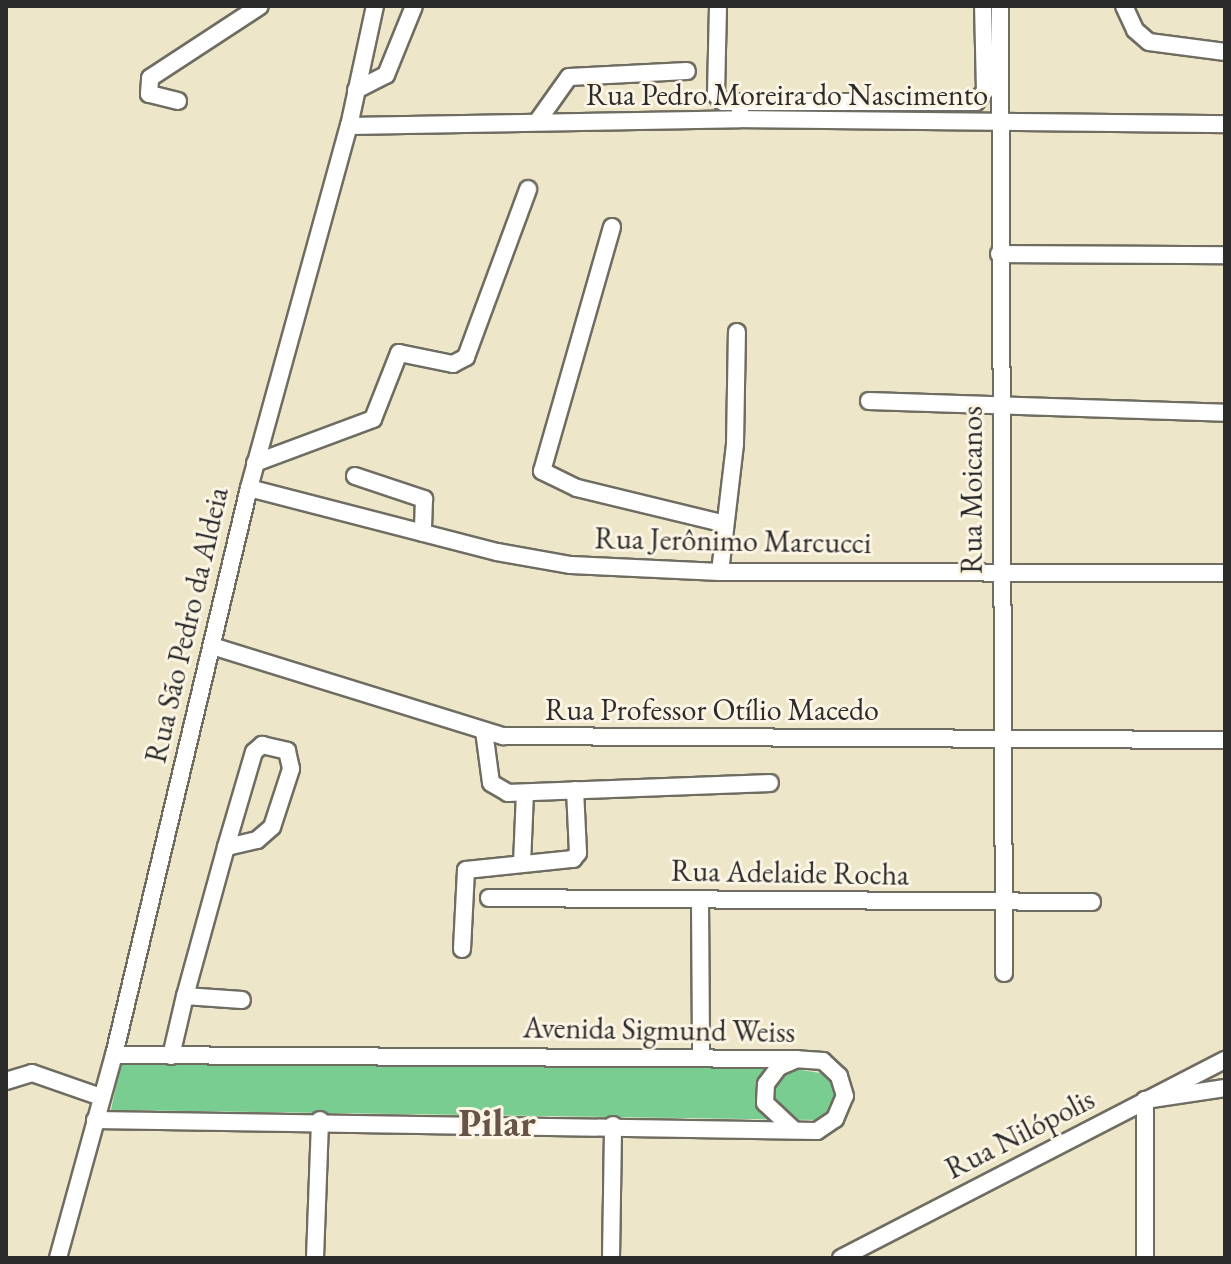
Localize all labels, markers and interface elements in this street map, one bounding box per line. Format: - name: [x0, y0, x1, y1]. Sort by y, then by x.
- street label: Rua Pedro Moreira do Nascimento: [586, 77, 988, 113]
- street label: Rua Moicanos: [954, 406, 990, 574]
- street label: Rua São Pedro da Aldeia: [138, 484, 236, 766]
- street label: Rua Jerônimo Marcucci: [594, 521, 872, 561]
- street label: Rua Professor Otílio Macedo: [545, 692, 879, 728]
- street label: Rua Adelaide Rocha: [671, 853, 909, 893]
- street label: Avenida Sigmund Weiss: [522, 1010, 796, 1050]
- street label: Rua Nilópolis: [939, 1081, 1101, 1187]
- district label: Pilar: [458, 1100, 536, 1146]

